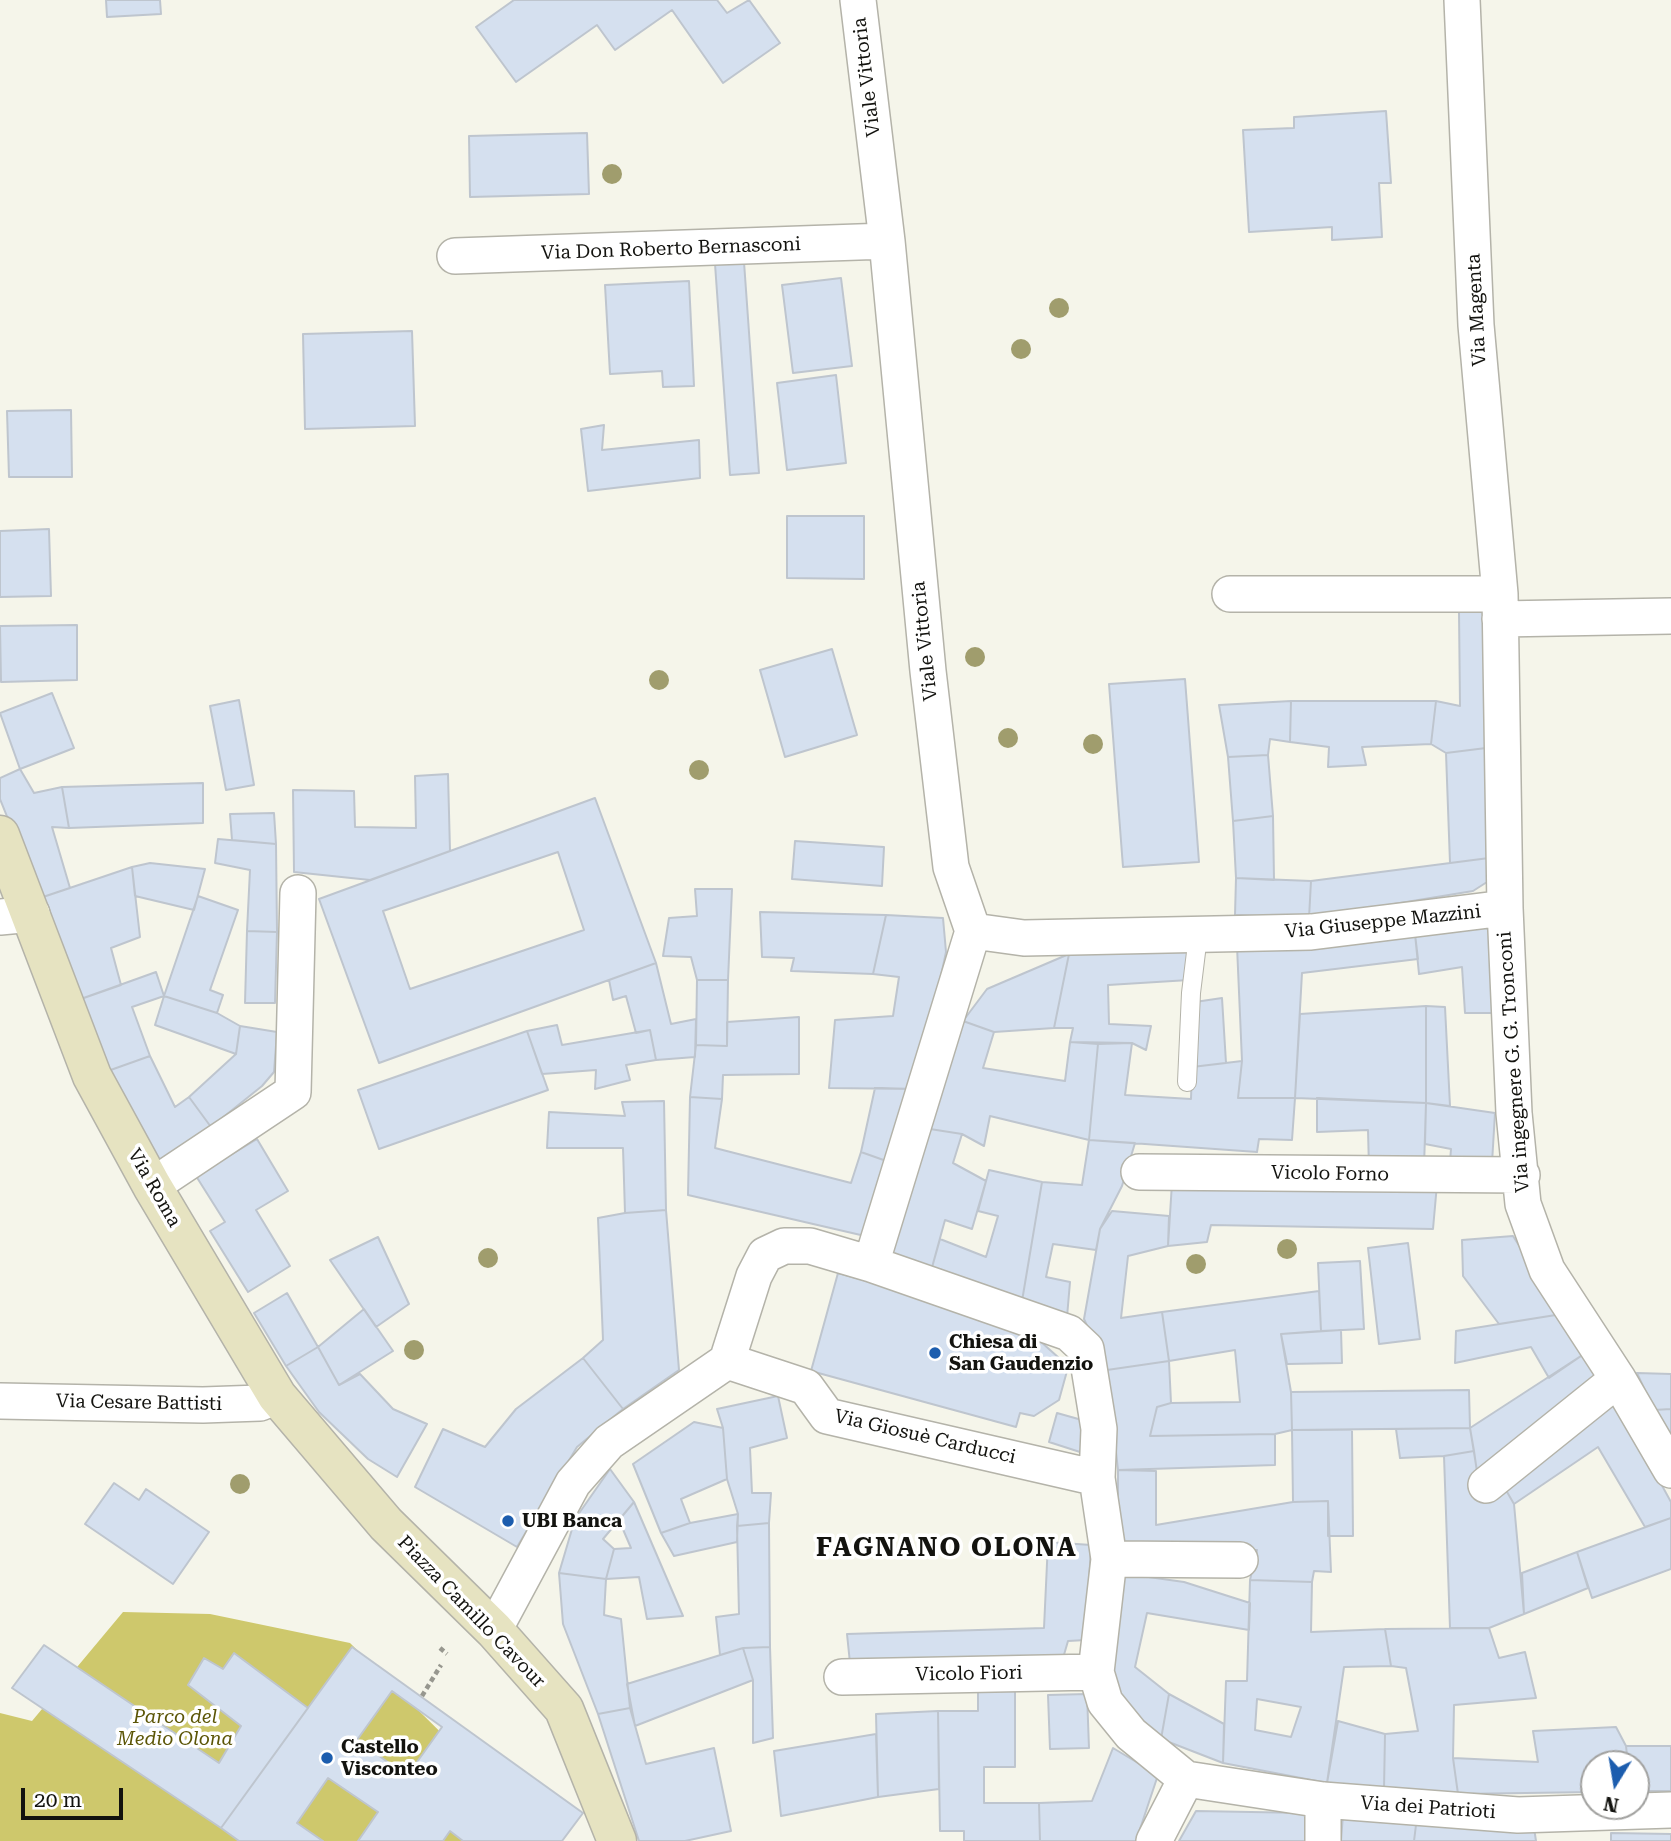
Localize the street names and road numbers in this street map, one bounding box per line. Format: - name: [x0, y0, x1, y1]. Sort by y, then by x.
- street label: Viale Vittoria: [848, 16, 886, 138]
- street label: Via Don Roberto Bernasconi: [541, 233, 801, 265]
- street label: Via Magenta: [1463, 253, 1491, 367]
- street label: Viale Vittoria: [907, 580, 943, 702]
- street label: Via Giuseppe Mazzini: [1284, 900, 1482, 944]
- street label: Via ingegnere G. G. Tronconi: [1493, 931, 1535, 1193]
- street label: Via Roma: [122, 1145, 186, 1231]
- street label: Vicolo Forno: [1271, 1162, 1389, 1186]
- street label: Via Cesare Battisti: [56, 1390, 222, 1416]
- street label: Via Giosuè Carducci: [832, 1405, 1018, 1469]
- street label: Piazza Camillo Cavour: [392, 1531, 550, 1693]
- street label: Vicolo Fiori: [915, 1662, 1023, 1686]
- street label: Via dei Patrioti: [1360, 1792, 1496, 1824]

